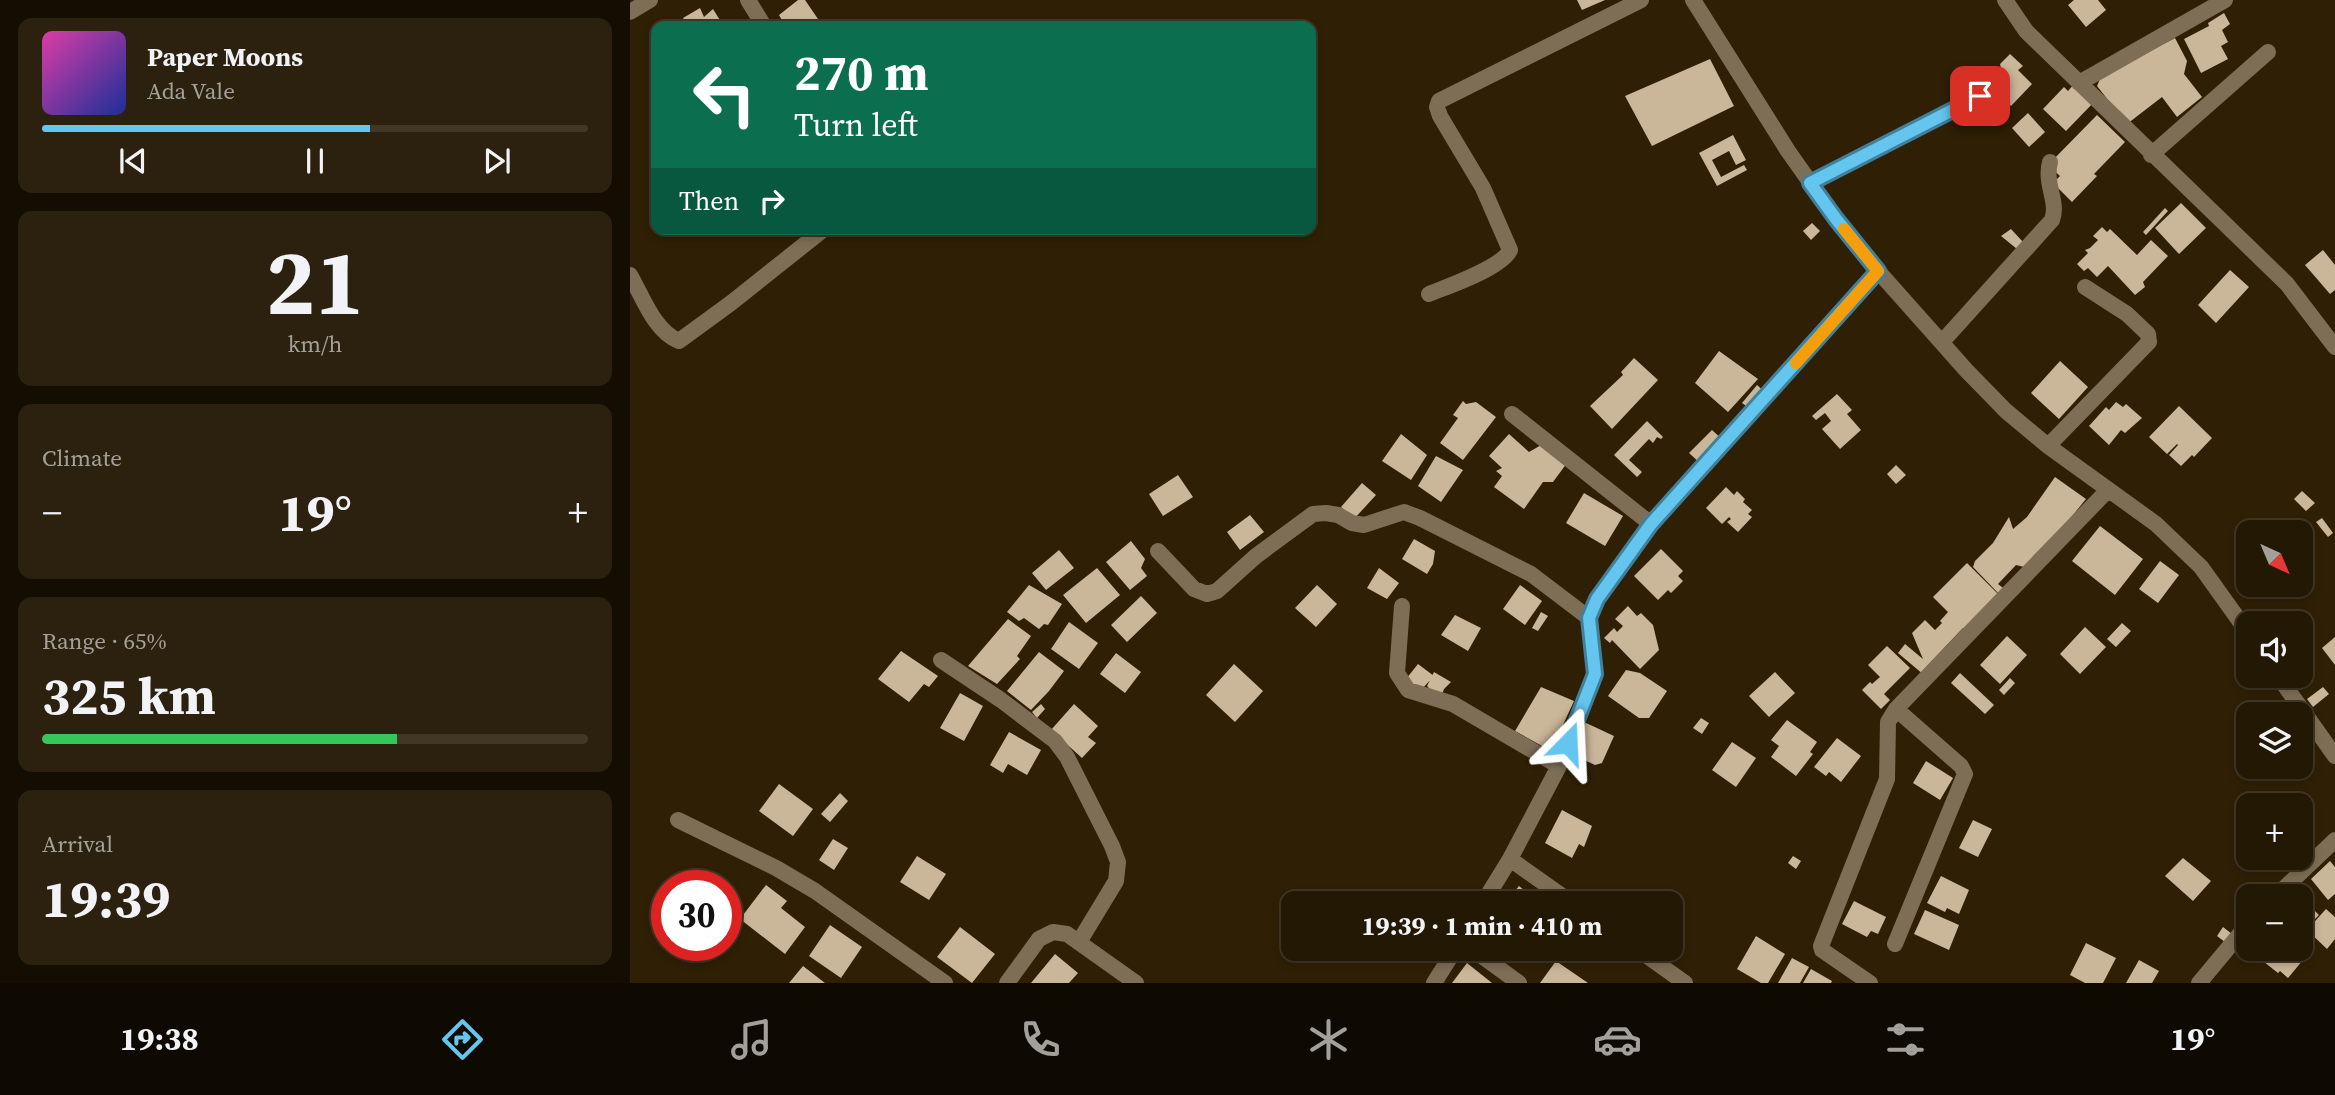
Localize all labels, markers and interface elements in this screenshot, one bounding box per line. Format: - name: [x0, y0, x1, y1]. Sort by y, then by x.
- text: Paper Moons: [147, 39, 303, 75]
- text: 270 m: [794, 39, 929, 106]
- icon: left: [679, 49, 770, 140]
- pin: [1950, 66, 2010, 126]
- text: Ada Vale: [147, 75, 235, 107]
- icon: arrive: [1961, 77, 1999, 115]
- text: Turn left: [794, 103, 918, 147]
- icon: previous: [114, 142, 152, 180]
- icon: pause: [296, 142, 334, 180]
- icon: next: [478, 142, 516, 180]
- icon: right: [753, 182, 791, 220]
- text: Then: [679, 183, 739, 219]
- text: 21: [266, 220, 364, 344]
- text: km/h: [288, 328, 342, 360]
- text: Climate: [42, 442, 122, 474]
- text: 19°: [278, 477, 352, 548]
- text: −: [42, 487, 62, 539]
- text: +: [568, 487, 588, 539]
- north arrow: [2236, 520, 2314, 597]
- map controls: [2236, 520, 2313, 961]
- button: sound: [2236, 611, 2313, 688]
- text: Range · 65%: [42, 625, 167, 657]
- text: 325 km: [42, 660, 216, 731]
- button: layers: [2236, 702, 2313, 779]
- position arrow: [1531, 706, 1605, 780]
- button: +: [2236, 793, 2313, 870]
- text: Arrival: [42, 828, 113, 860]
- text: 19:39: [42, 863, 170, 934]
- speed limit sign: 30: [651, 870, 742, 961]
- button: −: [2236, 884, 2313, 961]
- text: 19:39 · 1 min · 410 m: [1362, 908, 1602, 944]
- icon: directions: [438, 1015, 487, 1064]
- icon: music: [727, 1015, 776, 1064]
- icon: phone: [1016, 1015, 1065, 1064]
- icon: climate: [1304, 1015, 1353, 1064]
- icon: car: [1593, 1015, 1642, 1064]
- icon: filters: [1881, 1015, 1930, 1064]
- text: 19:38: [120, 1017, 199, 1061]
- text: 19°: [2170, 1017, 2215, 1061]

